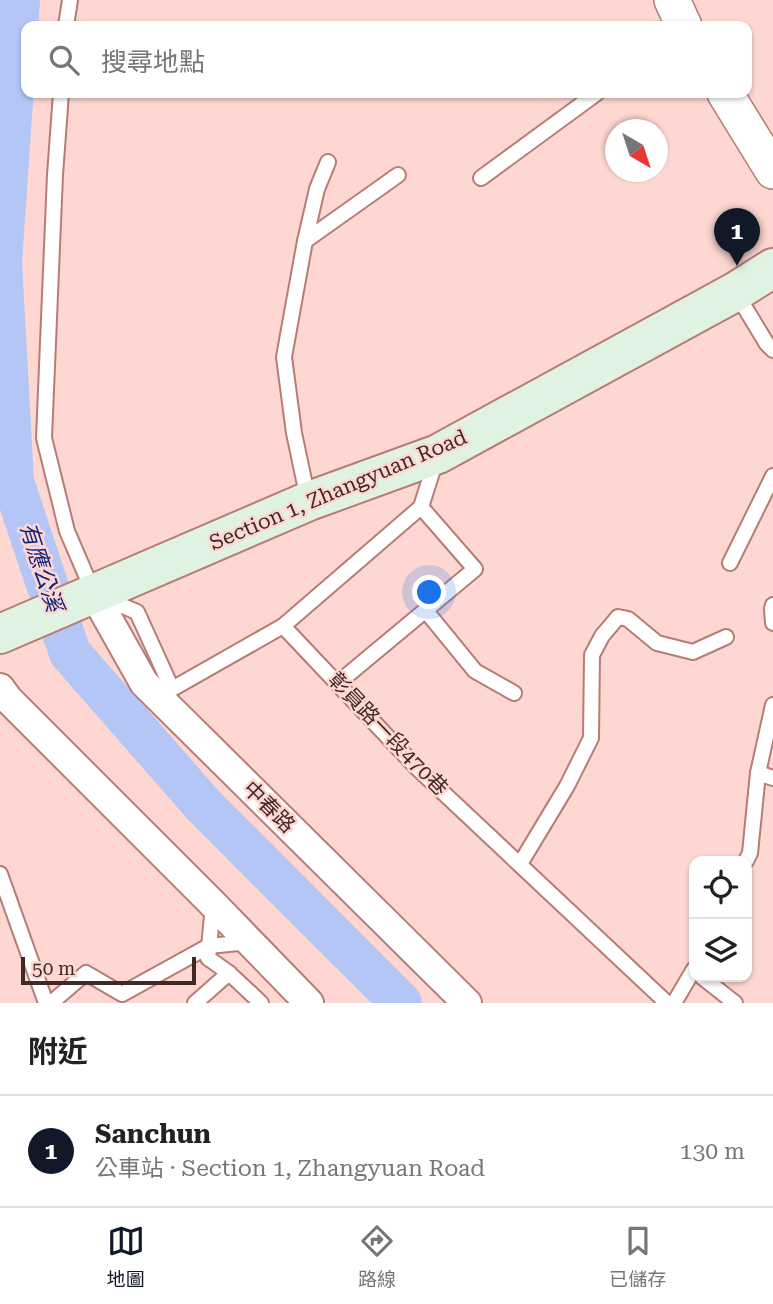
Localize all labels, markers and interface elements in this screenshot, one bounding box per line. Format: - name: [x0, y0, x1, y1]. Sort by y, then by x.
- search box: [21, 21, 752, 98]
- icon: search: [45, 41, 83, 79]
- text: 搜尋地點: [101, 47, 205, 77]
- north arrow: [605, 119, 668, 182]
- pin: 1: [714, 208, 760, 266]
- street label: Section 1, Zhangyuan Road: [206, 425, 471, 555]
- water label: 有應公溪: [14, 519, 69, 618]
- your location: [412, 575, 446, 609]
- street label: 彰員路一段470巷: [323, 668, 453, 800]
- street label: 中春路: [238, 776, 300, 838]
- map controls: [689, 856, 752, 982]
- button: locate: [689, 856, 752, 919]
- button: layers: [689, 919, 752, 982]
- scale bar: [21, 954, 196, 986]
- text: 50 m: [32, 957, 75, 980]
- text: 附近: [28, 1034, 88, 1069]
- text: Sanchun: [95, 1119, 211, 1149]
- text: 1: [45, 1138, 57, 1165]
- text: 130 m: [680, 1138, 745, 1165]
- text: 公車站 · Section 1, Zhangyuan Road: [95, 1155, 485, 1182]
- tab: 地圖: [107, 1222, 145, 1291]
- tab: 路線: [358, 1222, 396, 1291]
- tab: 已儲存: [609, 1222, 666, 1291]

